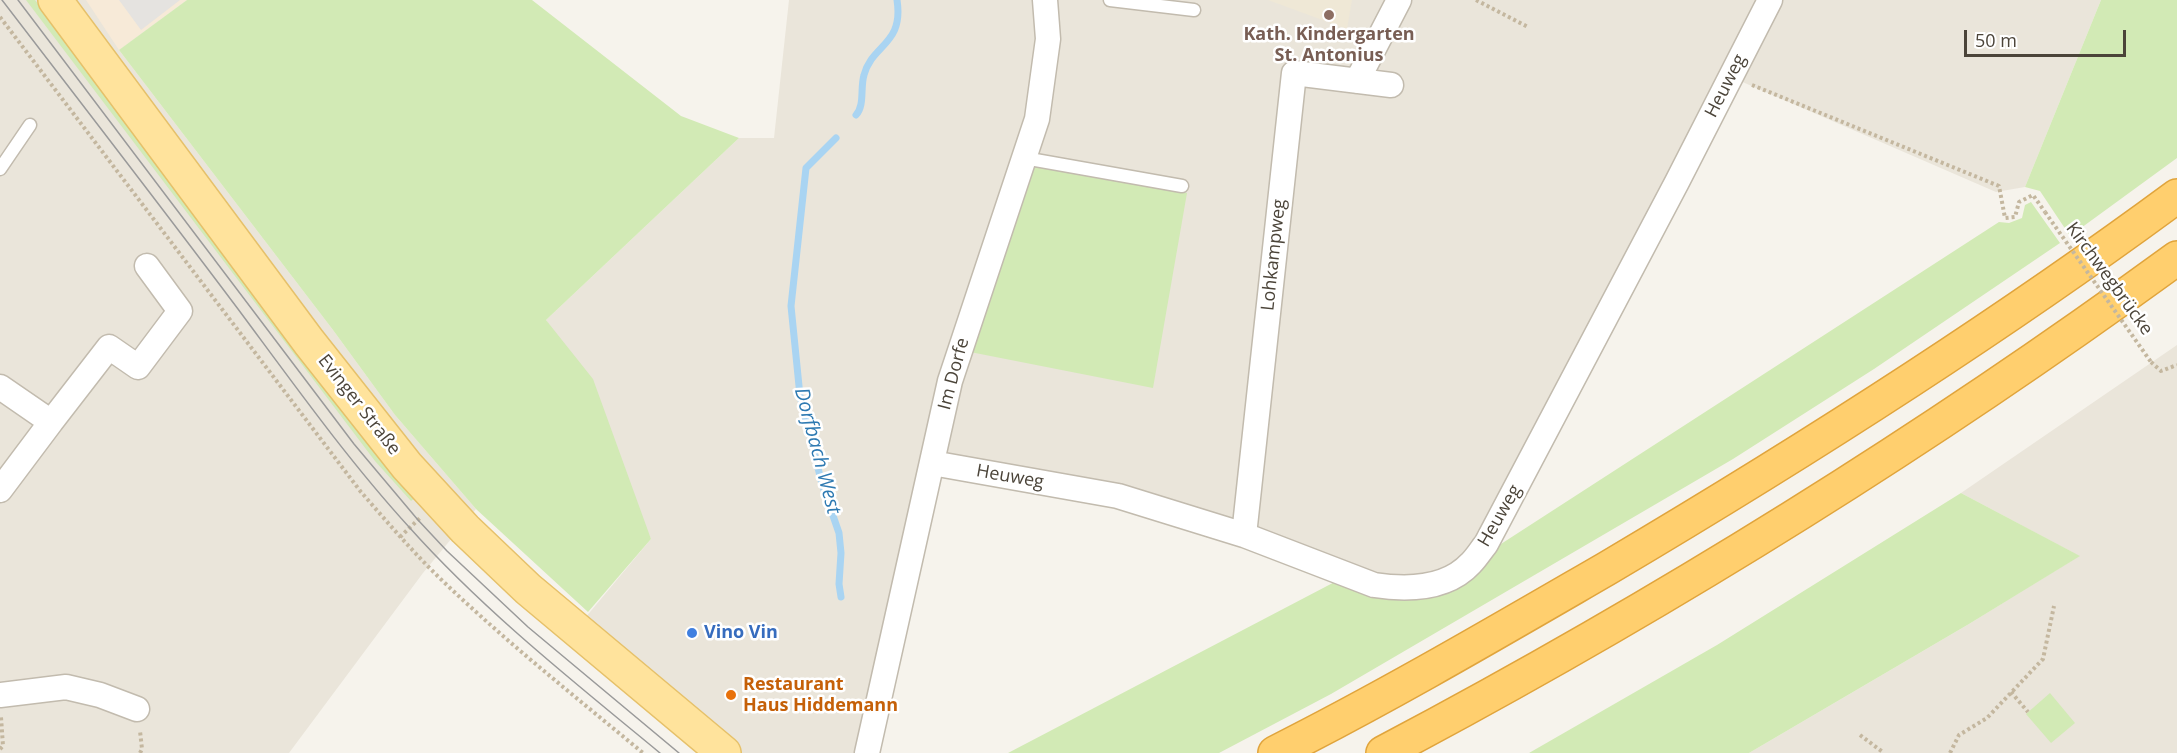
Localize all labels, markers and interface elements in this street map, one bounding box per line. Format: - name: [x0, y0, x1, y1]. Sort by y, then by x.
- marker: Kath. Kindergarten St. Antonius: [1322, 8, 1336, 22]
- scale bar: [1967, 18, 2129, 56]
- place label: Kath. Kindergarten St. Antonius: [1243, 24, 1415, 66]
- text: 50 m: [1975, 28, 2017, 52]
- street label: Heuweg: [1701, 51, 1751, 121]
- street label: Lohkampweg: [1257, 198, 1291, 312]
- street label: Kirchwegbrücke: [2061, 218, 2157, 340]
- street label: Im Dorfe: [934, 336, 974, 412]
- street label: Evinger Straße: [313, 350, 405, 460]
- water label: Dorfbach West: [789, 385, 845, 517]
- street label: Heuweg: [975, 460, 1045, 494]
- street label: Heuweg: [1474, 481, 1526, 551]
- place label: Vino Vin: [704, 622, 778, 644]
- marker: Vino Vin: [685, 626, 699, 640]
- place label: Restaurant Haus Hiddemann: [743, 674, 898, 716]
- marker: Restaurant Haus Hiddemann: [724, 688, 738, 702]

